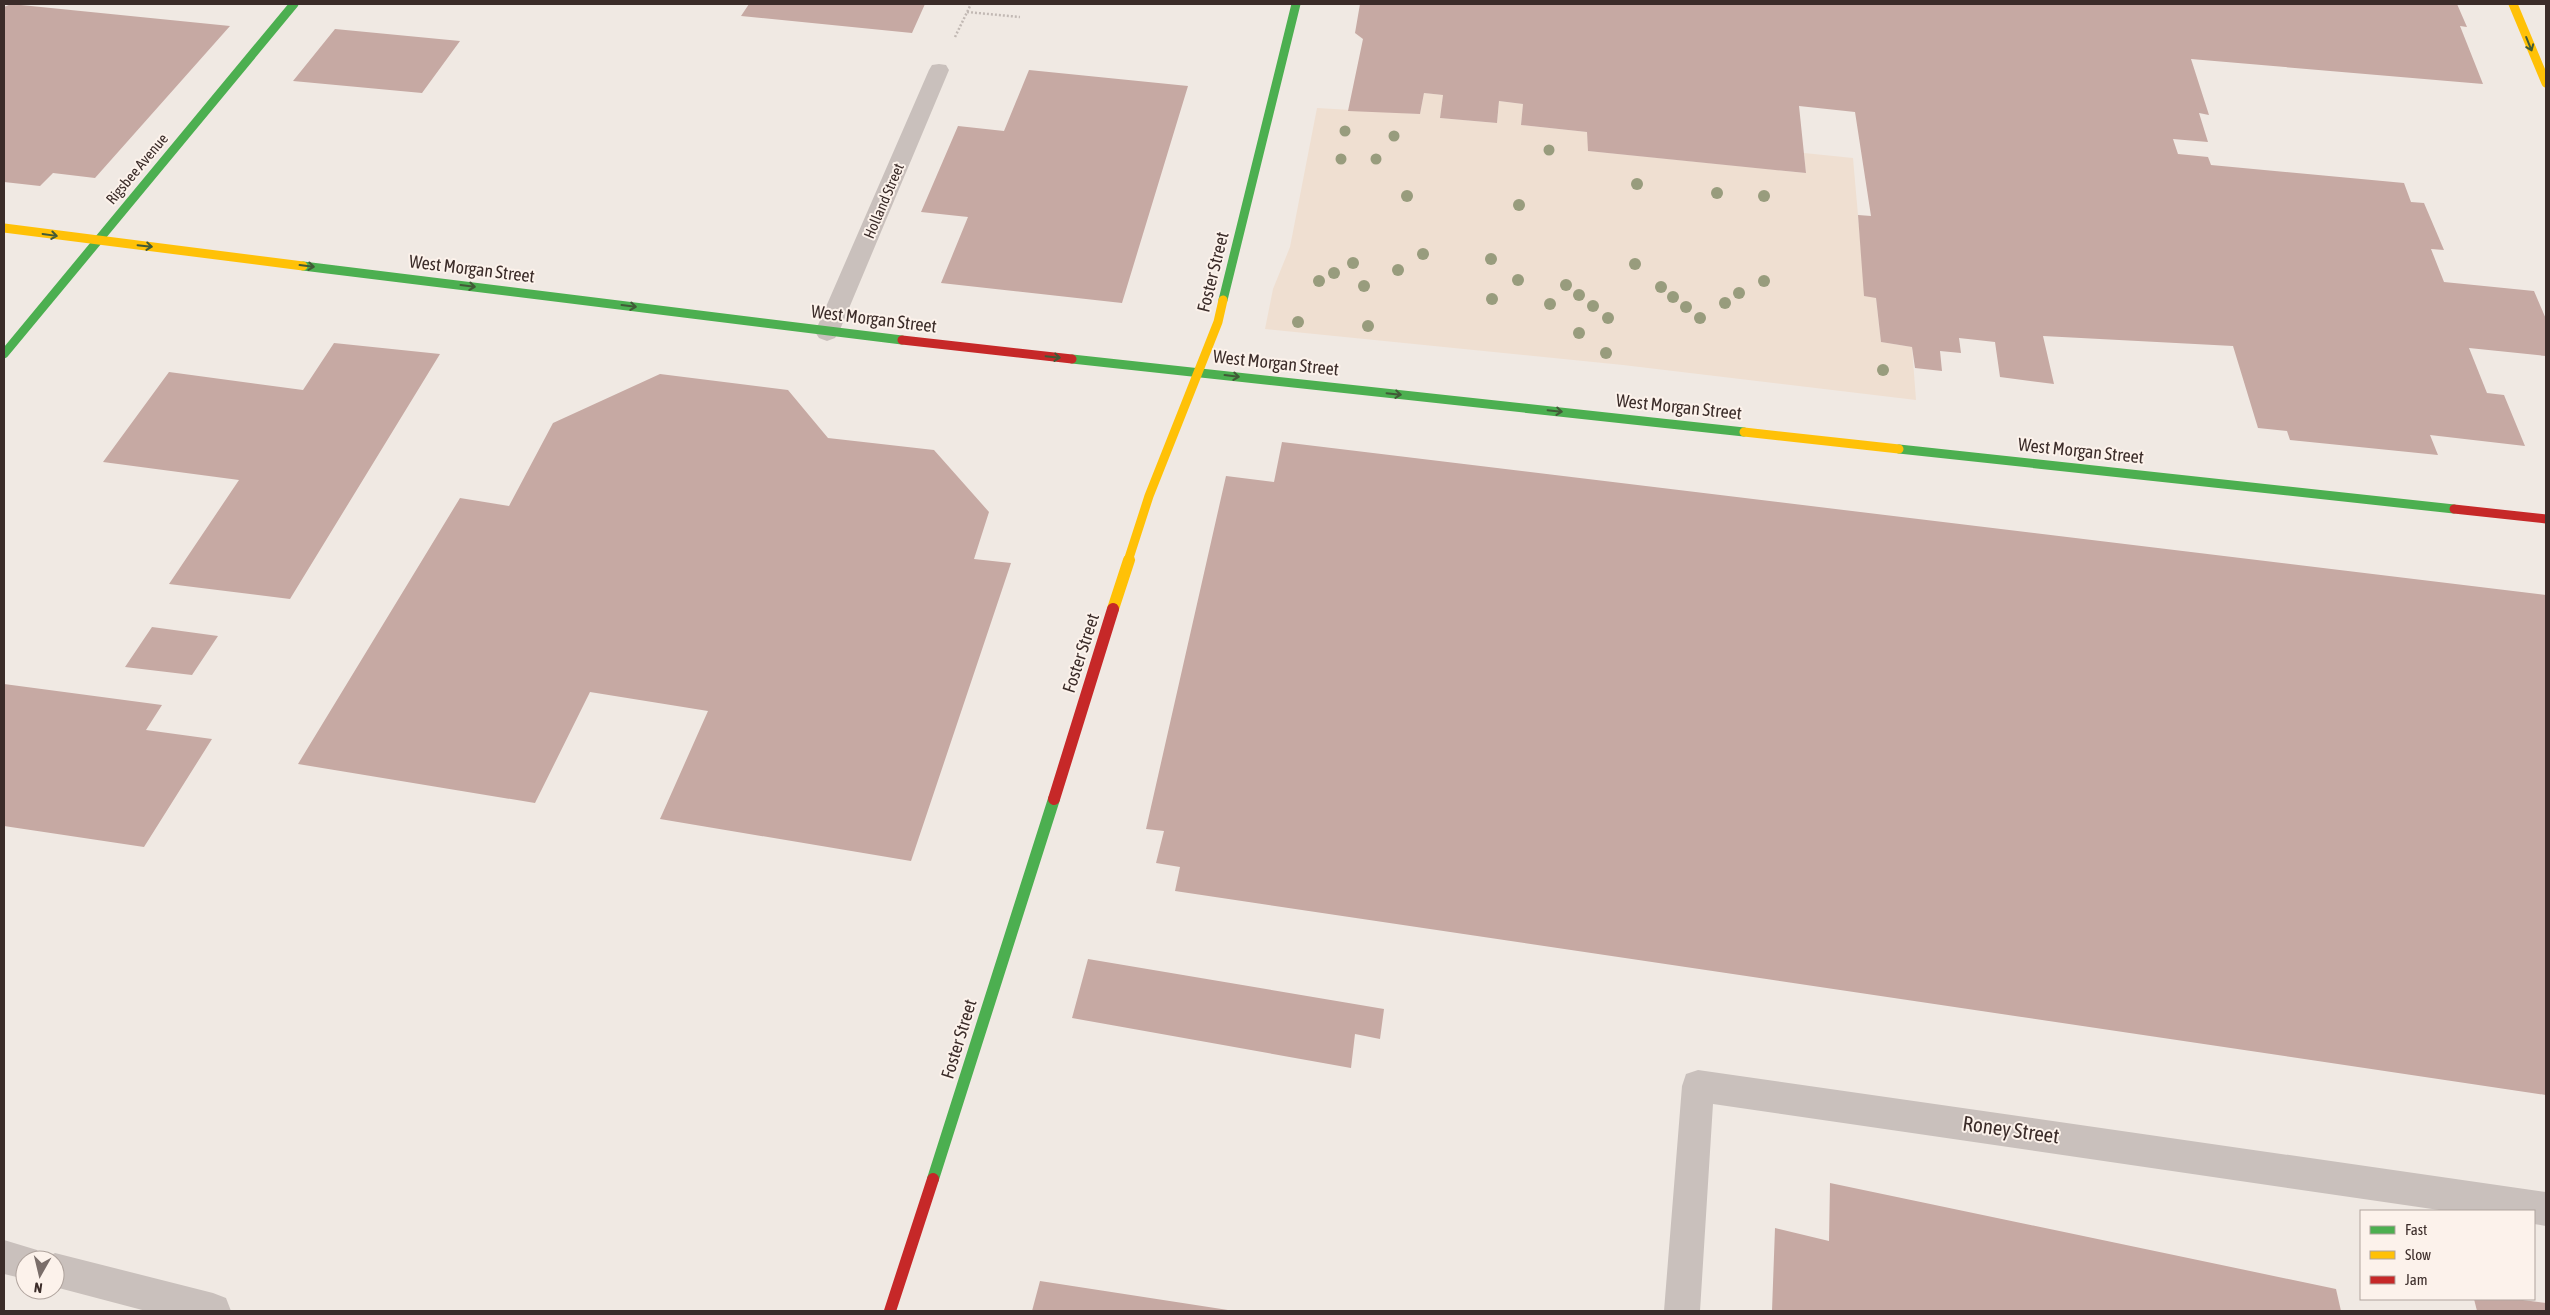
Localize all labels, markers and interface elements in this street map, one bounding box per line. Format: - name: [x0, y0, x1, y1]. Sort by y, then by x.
- one-way arrow: [2525, 36, 2534, 51]
- street label: Rigsbee Avenue: [102, 130, 171, 207]
- street label: Holland Street: [860, 161, 907, 241]
- street label: Foster Street: [1192, 229, 1233, 314]
- one-way arrow: [42, 230, 58, 240]
- one-way arrow: [137, 241, 153, 251]
- street label: West Morgan Street: [408, 250, 536, 287]
- one-way arrow: [298, 261, 314, 271]
- one-way arrow: [460, 281, 476, 291]
- street label: West Morgan Street: [810, 300, 938, 337]
- one-way arrow: [621, 302, 637, 312]
- street label: West Morgan Street: [1212, 345, 1340, 380]
- one-way arrow: [1045, 352, 1061, 362]
- one-way arrow: [1224, 371, 1240, 381]
- one-way arrow: [1385, 389, 1401, 398]
- street label: West Morgan Street: [1615, 389, 1743, 424]
- one-way arrow: [1547, 406, 1563, 416]
- street label: West Morgan Street: [2017, 433, 2145, 468]
- street label: Foster Street: [1058, 611, 1103, 695]
- street label: Foster Street: [936, 997, 981, 1081]
- street label: Roney Street: [1961, 1110, 2061, 1148]
- legend: [2360, 1210, 2535, 1300]
- text: Fast: [2405, 1221, 2427, 1238]
- text: Slow: [2405, 1246, 2431, 1263]
- north arrow: [15, 1250, 65, 1300]
- text: Jam: [2405, 1271, 2428, 1288]
- text: N: [33, 1279, 43, 1296]

